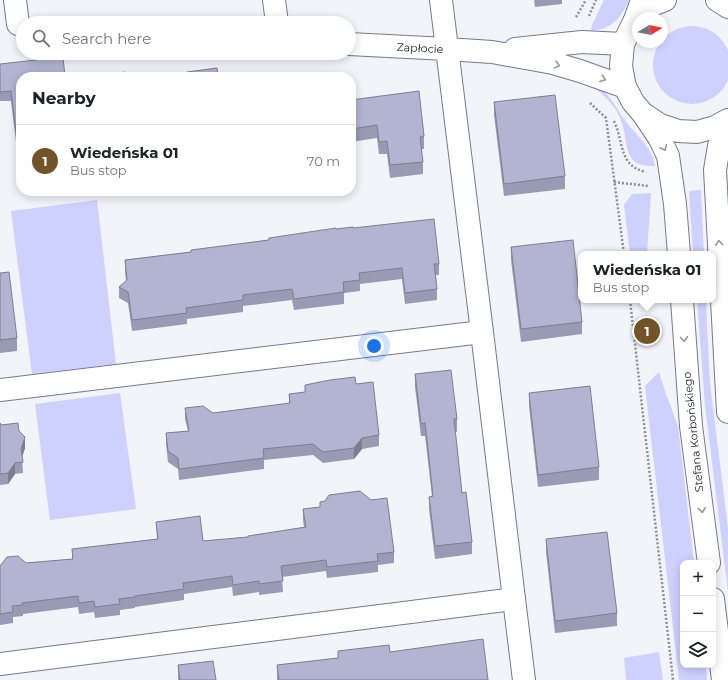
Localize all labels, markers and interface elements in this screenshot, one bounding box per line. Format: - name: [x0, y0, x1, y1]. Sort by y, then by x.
- north arrow: [632, 12, 668, 48]
- search box: [16, 16, 356, 60]
- icon: search: [30, 27, 52, 49]
- text: Search here: [62, 29, 151, 48]
- street label: Zapłocie: [396, 40, 444, 56]
- one-way arrow: [554, 60, 561, 69]
- one-way arrow: [599, 75, 606, 83]
- text: Nearby: [32, 88, 96, 108]
- text: Wiedeńska 01: [70, 143, 179, 162]
- one-way arrow: [659, 144, 667, 151]
- text: 1: [42, 153, 48, 169]
- text: 70 m: [307, 153, 340, 169]
- text: Bus stop: [70, 162, 127, 178]
- one-way arrow: [715, 240, 723, 246]
- popup: [578, 251, 716, 303]
- text: Wiedeńska 01: [593, 260, 701, 279]
- text: Bus stop: [593, 279, 649, 295]
- pin: 1: [634, 316, 660, 346]
- your location: [364, 336, 384, 356]
- one-way arrow: [680, 336, 689, 342]
- street label: Stefana Korbońskiego: [680, 371, 706, 493]
- one-way arrow: [697, 507, 706, 513]
- map controls: [680, 560, 716, 668]
- button: +: [680, 560, 716, 596]
- button: −: [680, 596, 716, 632]
- button: layers: [680, 632, 716, 668]

